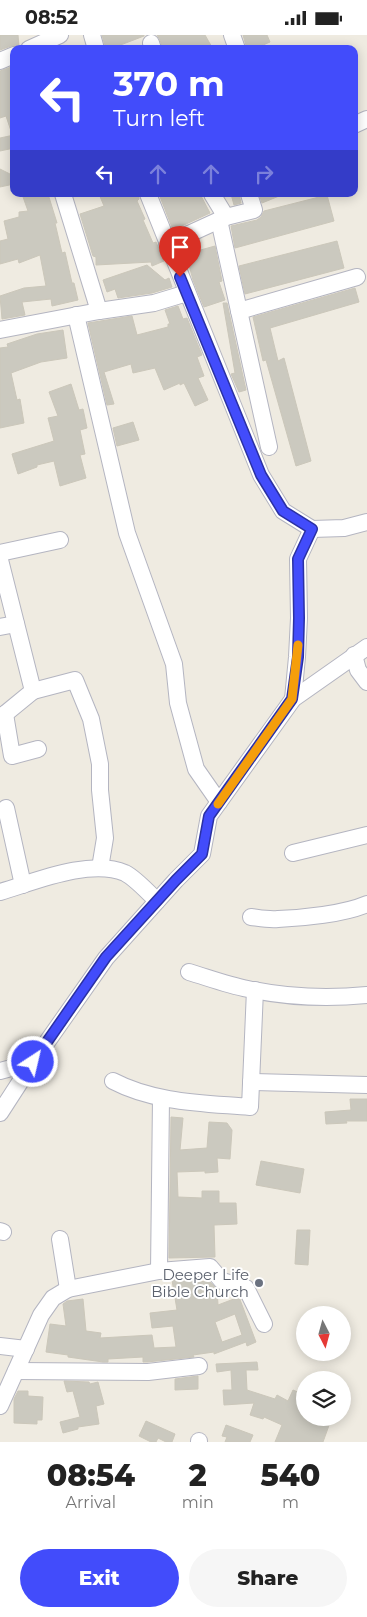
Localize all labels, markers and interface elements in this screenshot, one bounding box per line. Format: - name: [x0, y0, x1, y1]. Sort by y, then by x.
- text: 08:52: [25, 6, 78, 29]
- text: 370 m: [113, 62, 225, 105]
- icon: left: [30, 65, 95, 130]
- text: Turn left: [113, 105, 205, 132]
- icon: left: [91, 160, 119, 188]
- icon: ahead: [144, 160, 172, 188]
- icon: ahead: [197, 160, 225, 188]
- icon: right: [250, 160, 278, 188]
- pin: [159, 226, 201, 277]
- icon: arrive: [166, 233, 194, 261]
- position arrow: [6, 1035, 58, 1087]
- place label: Deeper Life Bible Church: [151, 1265, 249, 1301]
- marker: Deeper Life Bible Church: [253, 1277, 265, 1289]
- north arrow: [296, 1306, 351, 1361]
- map controls: [296, 1306, 351, 1426]
- button: layers: [296, 1371, 351, 1426]
- text: 08:54: [47, 1457, 135, 1494]
- text: 2: [189, 1457, 207, 1494]
- text: 540: [261, 1457, 320, 1494]
- text: Arrival: [66, 1493, 116, 1512]
- text: min: [182, 1493, 214, 1512]
- text: m: [282, 1493, 299, 1512]
- button: Exit: [20, 1549, 179, 1607]
- button: Share: [189, 1549, 347, 1607]

